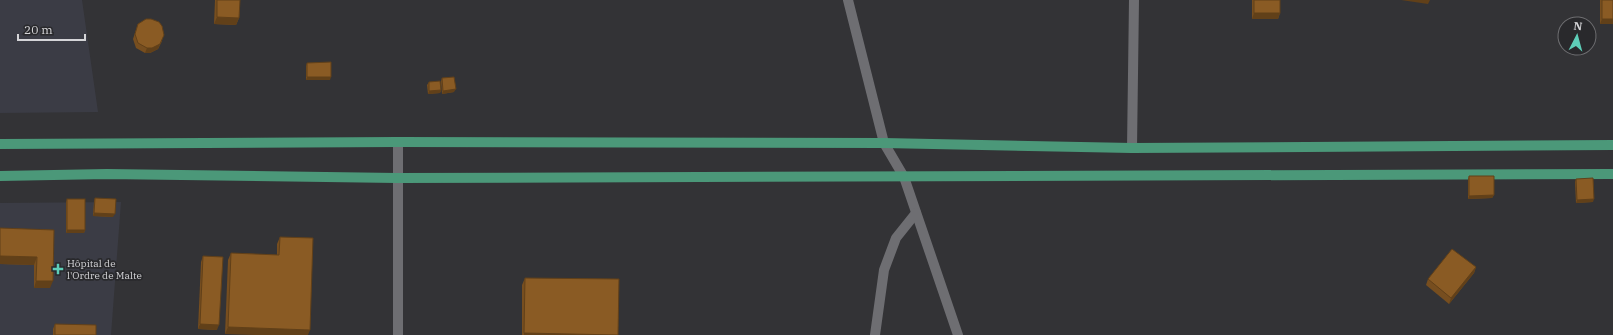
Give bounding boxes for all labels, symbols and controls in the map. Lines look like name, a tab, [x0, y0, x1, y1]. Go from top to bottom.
scale bar	[18, 16, 85, 42]
north arrow	[1557, 16, 1597, 56]
text: N	[1573, 19, 1583, 34]
text: 20 m	[24, 22, 53, 37]
place label: Hôpital de l'Ordre de Malte	[67, 257, 142, 282]
marker: Hôpital de l'Ordre de Malte	[52, 263, 64, 275]

